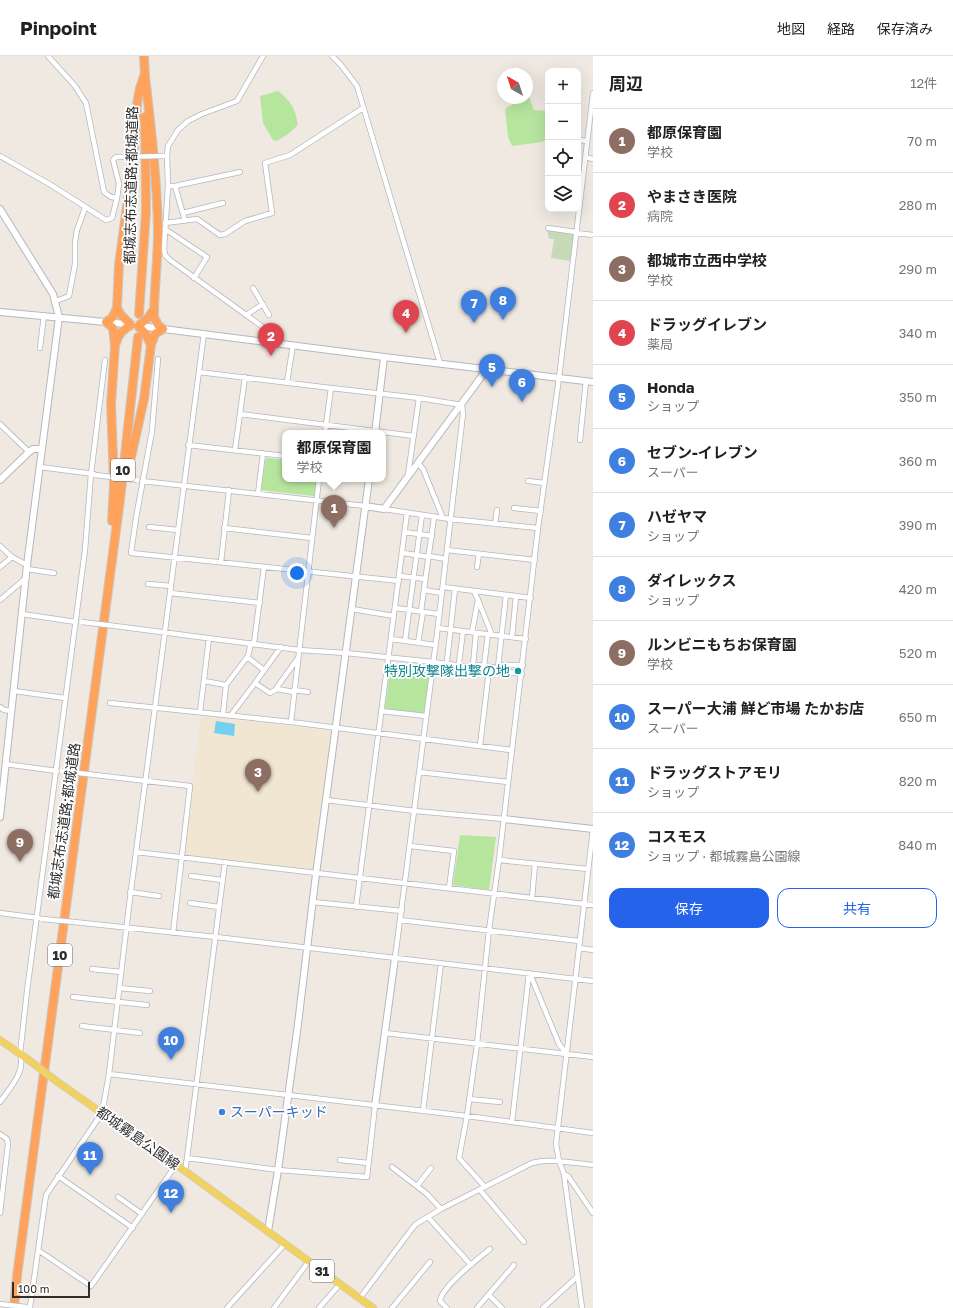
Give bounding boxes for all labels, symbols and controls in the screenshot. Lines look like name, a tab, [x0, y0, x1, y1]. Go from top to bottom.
text: Pinpoint	[20, 16, 97, 39]
text: 地図	[777, 20, 805, 37]
text: 経路	[827, 20, 855, 37]
text: 保存済み	[877, 20, 933, 37]
north arrow	[497, 68, 533, 104]
map controls	[545, 68, 581, 212]
button: +	[545, 68, 581, 104]
text: 周辺	[609, 73, 643, 94]
text: 12件	[910, 75, 937, 91]
button: −	[545, 104, 581, 140]
street label: 都城志布志道路;都城道路	[121, 106, 140, 264]
text: 都原保育園	[647, 123, 722, 141]
text: 1	[619, 133, 625, 149]
text: 70 m	[907, 133, 937, 149]
button: locate	[545, 140, 581, 176]
text: 学校	[647, 144, 673, 160]
button: layers	[545, 176, 581, 212]
text: やまさき医院	[647, 187, 737, 205]
text: 2	[618, 197, 626, 213]
text: 280 m	[899, 197, 937, 213]
text: 病院	[647, 208, 673, 224]
text: 都城市立西中学校	[647, 251, 767, 269]
text: 3	[618, 261, 626, 277]
text: 290 m	[899, 261, 937, 277]
text: 学校	[647, 272, 673, 288]
pin: 8	[490, 287, 516, 320]
pin: 7	[461, 290, 487, 323]
pin: 4	[393, 300, 419, 333]
text: ドラッグイレブン	[647, 315, 767, 333]
pin: 2	[258, 323, 284, 356]
text: 4	[618, 325, 626, 341]
text: 340 m	[899, 325, 937, 341]
text: 薬局	[647, 336, 673, 352]
pin: 5	[479, 354, 505, 387]
pin: 6	[509, 369, 535, 402]
text: Honda	[647, 378, 694, 396]
text: 5	[618, 389, 626, 405]
text: 350 m	[899, 389, 937, 405]
text: ショップ	[647, 398, 699, 414]
popup	[282, 430, 386, 482]
text: 都原保育園	[296, 438, 372, 456]
text: セブン-イレブン	[647, 443, 758, 461]
text: 6	[618, 453, 626, 469]
text: 360 m	[899, 453, 937, 469]
road number: 10	[111, 459, 135, 481]
text: 学校	[296, 459, 323, 475]
text: スーパー	[647, 464, 699, 480]
pin: 1	[321, 495, 347, 528]
text: ハゼヤマ	[647, 507, 707, 525]
text: 7	[618, 517, 626, 533]
text: 390 m	[899, 517, 937, 533]
text: ショップ	[647, 528, 699, 544]
your location	[287, 563, 307, 583]
text: ダイレックス	[647, 571, 737, 589]
text: 8	[618, 581, 626, 597]
text: 420 m	[899, 581, 937, 597]
text: ショップ	[647, 592, 699, 608]
text: ルンビニもちお保育園	[647, 635, 797, 653]
text: 9	[618, 645, 626, 661]
text: 520 m	[899, 645, 937, 661]
text: 学校	[647, 656, 673, 672]
place label: 特別攻撃隊出撃の地	[384, 662, 510, 679]
marker: 特別攻撃隊出撃の地	[513, 666, 523, 676]
text: スーパー大浦 鮮ど市場 たかお店	[647, 699, 864, 717]
text: 10	[614, 709, 630, 725]
text: 650 m	[899, 709, 937, 725]
text: スーパー	[647, 720, 699, 736]
street label: 都城志布志道路;都城道路	[44, 741, 83, 900]
pin: 3	[245, 759, 271, 792]
text: ドラッグストアモリ	[647, 763, 782, 781]
text: 11	[615, 773, 629, 789]
text: 820 m	[899, 773, 937, 789]
text: ショップ	[647, 784, 699, 800]
text: コスモス	[647, 827, 707, 845]
pin: 9	[7, 829, 33, 862]
text: 12	[615, 837, 629, 853]
text: 840 m	[898, 837, 937, 853]
text: ショップ · 都城霧島公園線	[647, 848, 800, 864]
button: 保存	[609, 888, 769, 928]
button: 共有	[777, 888, 937, 928]
road number: 10	[48, 944, 72, 966]
pin: 10	[158, 1027, 184, 1060]
street label: 都城霧島公園線	[93, 1103, 183, 1173]
place label: スーパーキッド	[230, 1103, 328, 1120]
marker: スーパーキッド	[217, 1107, 227, 1117]
pin: 11	[77, 1142, 103, 1175]
pin: 12	[158, 1180, 184, 1213]
road number: 31	[310, 1260, 334, 1282]
scale bar	[12, 1280, 90, 1299]
text: 100 m	[18, 1282, 49, 1295]

